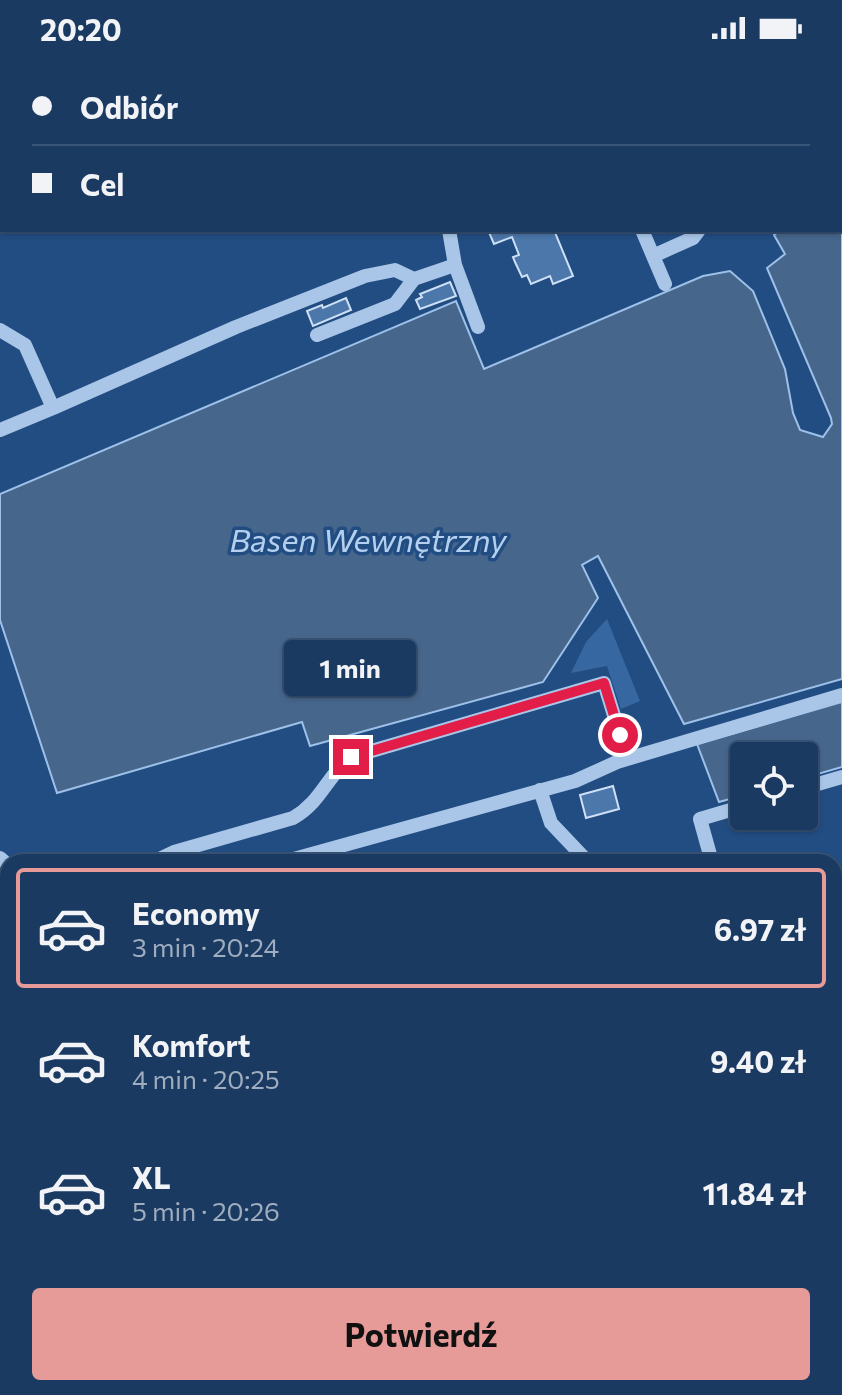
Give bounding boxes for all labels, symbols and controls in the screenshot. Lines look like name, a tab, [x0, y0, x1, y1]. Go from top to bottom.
text: 20:20	[40, 10, 122, 47]
text: Odbiór	[80, 88, 178, 125]
text: Cel	[80, 165, 124, 202]
water label: Basen Wewnętrzny	[229, 519, 508, 559]
callout: 1 min	[285, 641, 417, 697]
text: 1 min	[319, 652, 381, 683]
route start	[602, 717, 638, 753]
route end	[333, 739, 369, 775]
map controls	[730, 742, 818, 830]
button: locate	[730, 742, 818, 830]
icon: car	[36, 892, 108, 964]
text: Economy	[132, 894, 260, 931]
text: 6.97 zł	[714, 910, 806, 947]
text: 3 min · 20:24	[132, 931, 279, 962]
icon: car	[36, 1024, 108, 1096]
text: Komfort	[132, 1026, 251, 1063]
text: 9.40 zł	[710, 1042, 806, 1079]
text: 4 min · 20:25	[132, 1063, 280, 1094]
icon: car	[36, 1156, 108, 1228]
text: XL	[132, 1158, 171, 1195]
text: 11.84 zł	[703, 1174, 806, 1211]
text: 5 min · 20:26	[132, 1195, 280, 1226]
button: Potwierdź	[32, 1288, 810, 1380]

